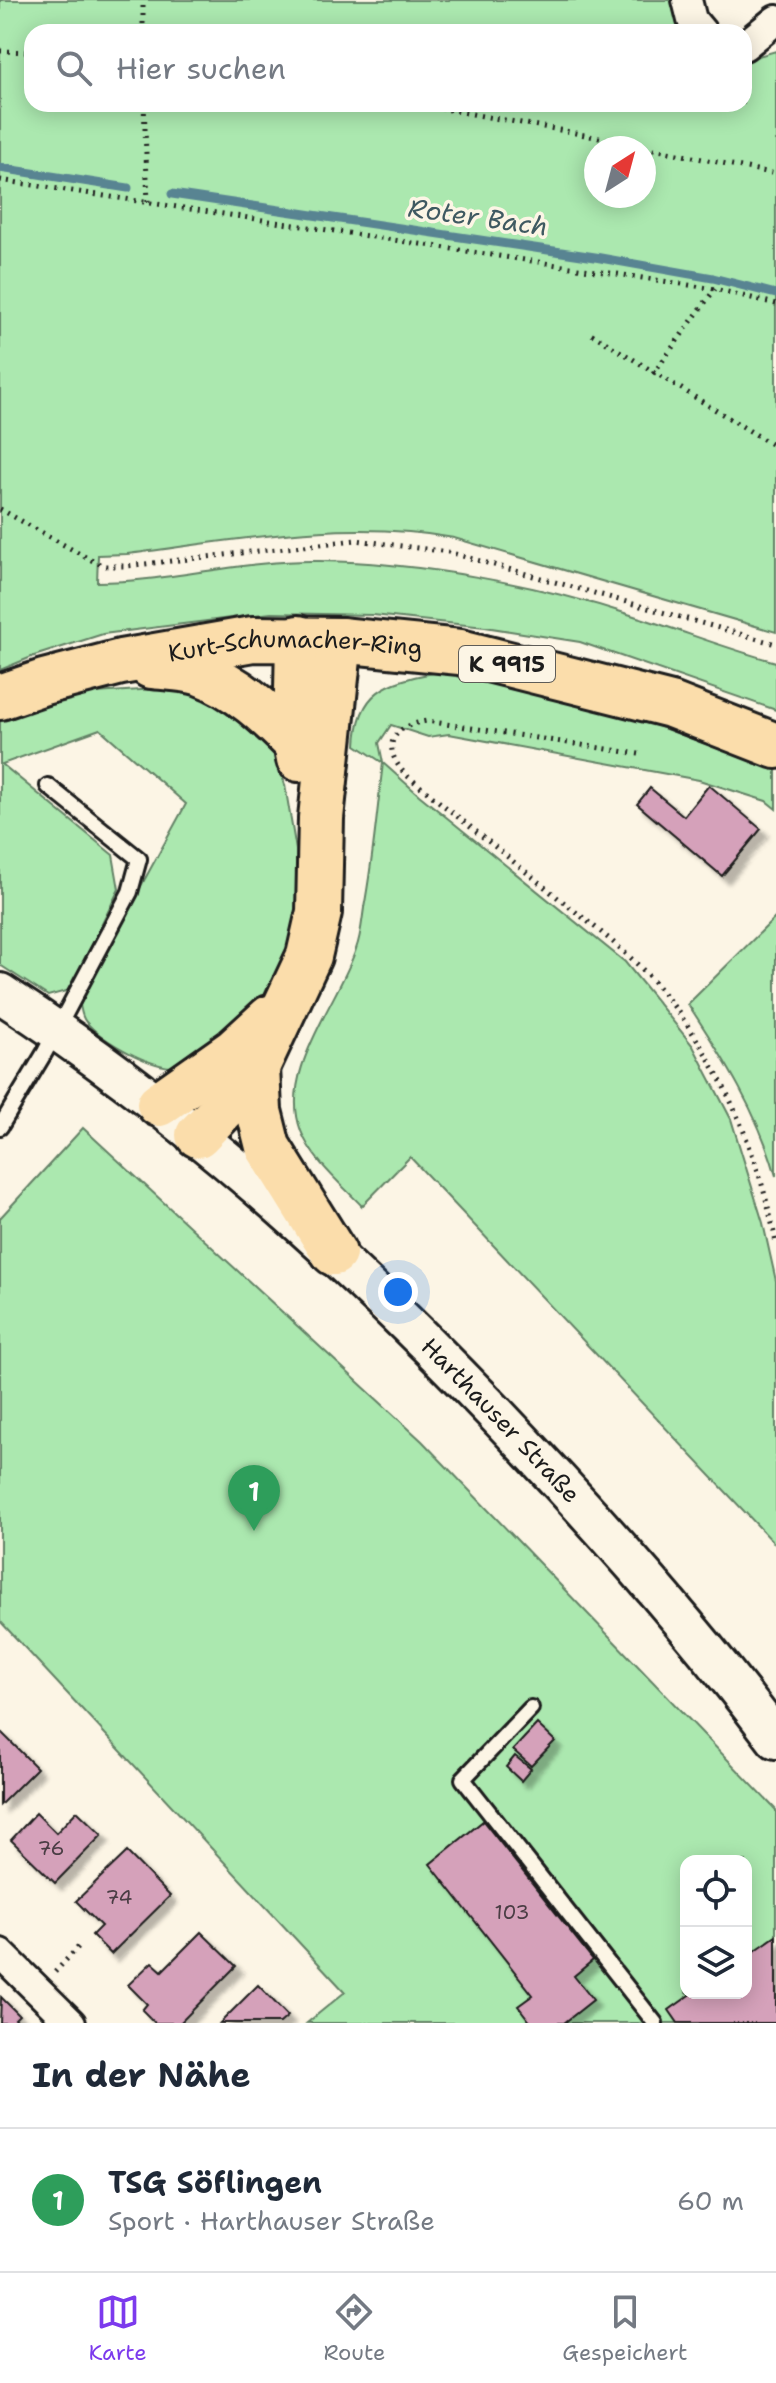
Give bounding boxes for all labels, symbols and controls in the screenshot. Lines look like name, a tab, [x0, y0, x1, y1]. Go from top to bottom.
search box	[24, 24, 752, 112]
icon: search	[52, 46, 96, 90]
text: Hier suchen	[116, 48, 286, 89]
north arrow	[584, 136, 656, 208]
water label: Roter Bach	[406, 189, 550, 244]
street label: Kurt-Schumacher-Ring	[166, 623, 424, 670]
road number: K 9915	[459, 646, 555, 682]
your location	[378, 1272, 418, 1312]
street label: Harthauser Straße	[414, 1331, 587, 1510]
pin: 1	[228, 1465, 280, 1531]
house number: 76	[37, 1835, 65, 1861]
map controls	[680, 1855, 752, 1999]
button: locate	[680, 1855, 752, 1927]
house number: 74	[105, 1884, 133, 1910]
house number: 103	[495, 1899, 529, 1925]
button: layers	[680, 1927, 752, 1999]
text: In der Nähe	[32, 2052, 251, 2098]
text: TSG Söflingen	[108, 2162, 322, 2203]
text: 1	[52, 2183, 64, 2218]
text: 60 m	[677, 2183, 744, 2218]
text: Sport · Harthauser Straße	[108, 2203, 435, 2238]
tab: Karte	[88, 2290, 147, 2367]
tab: Route	[324, 2290, 385, 2367]
tab: Gespeichert	[562, 2290, 688, 2367]

